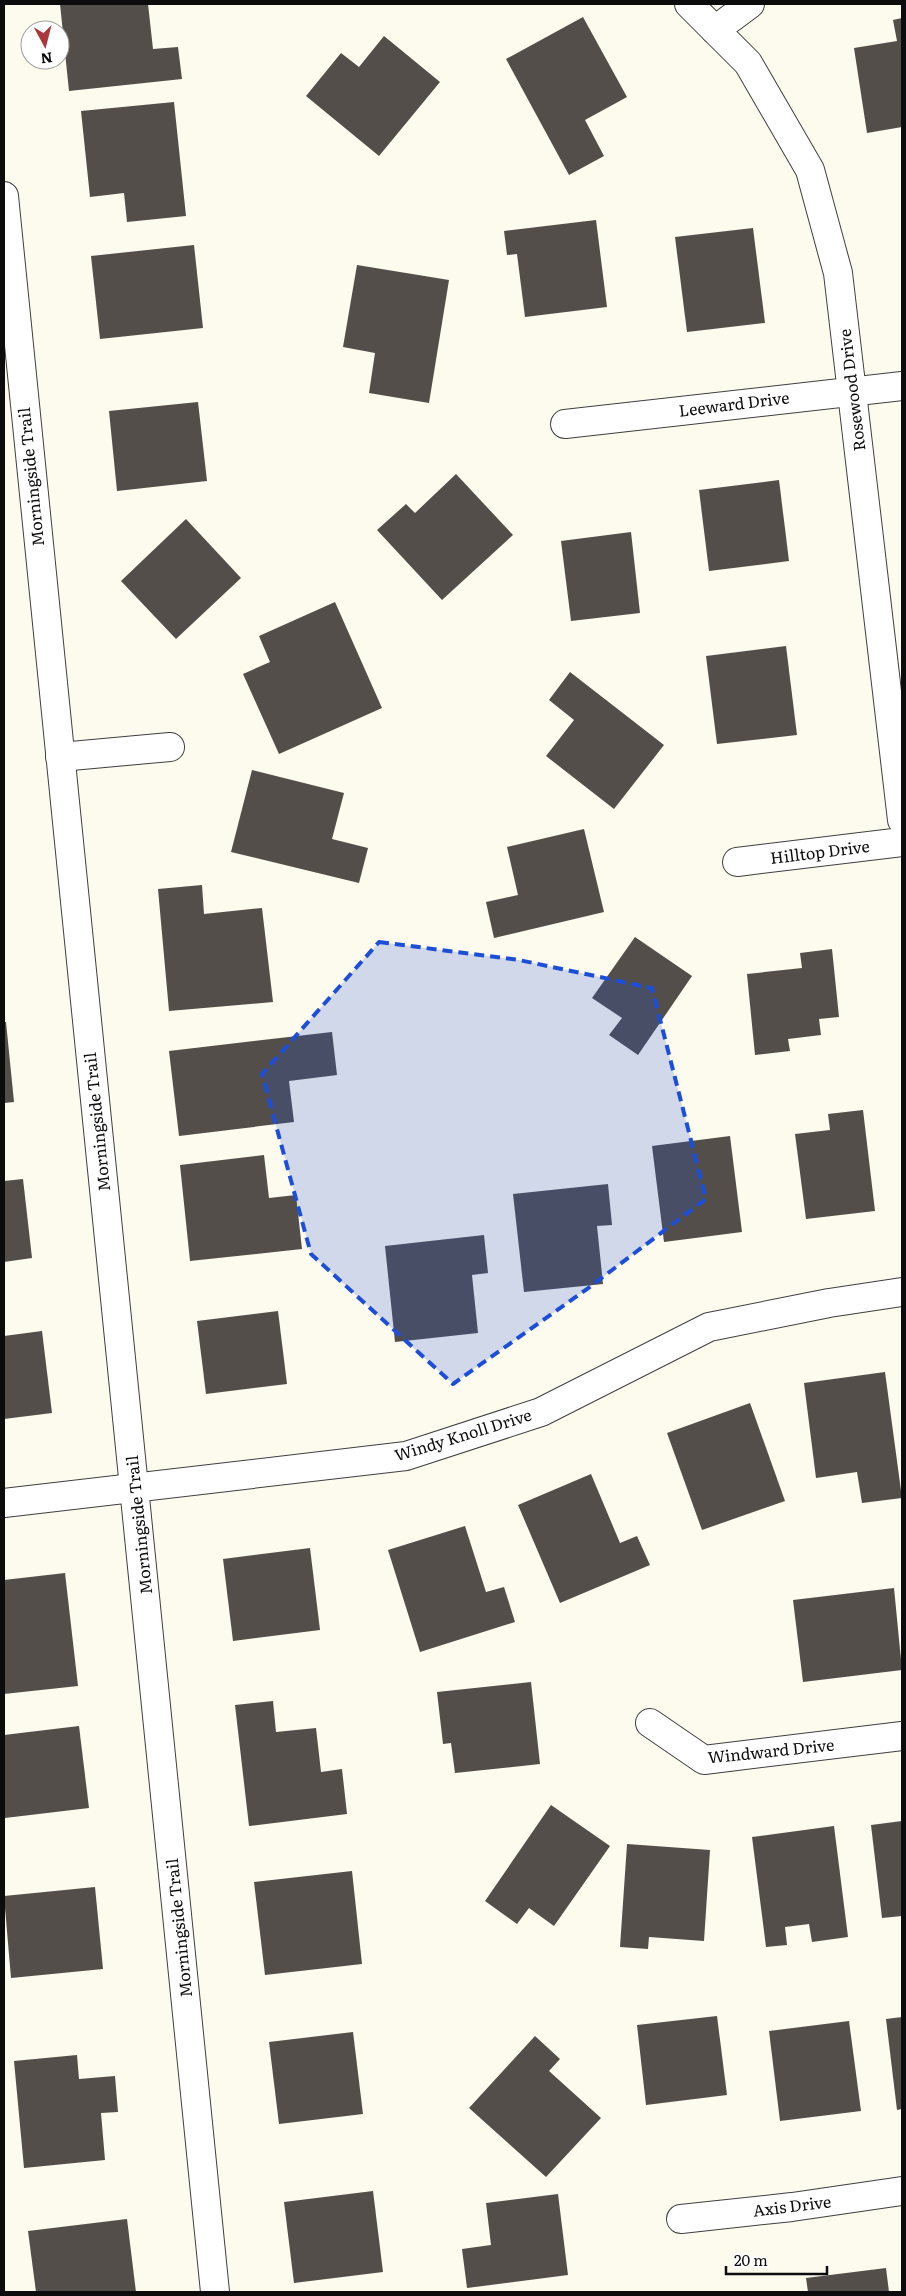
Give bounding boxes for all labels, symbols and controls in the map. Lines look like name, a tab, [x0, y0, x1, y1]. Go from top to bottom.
north arrow	[20, 20, 70, 70]
text: N	[39, 48, 54, 70]
street label: Rosewood Drive	[832, 328, 870, 453]
street label: Leeward Drive	[677, 384, 790, 422]
street label: Morningside Trail	[11, 406, 49, 548]
street label: Hilltop Drive	[769, 833, 871, 869]
street label: Morningside Trail	[77, 1051, 115, 1193]
street label: Windy Knoll Drive	[391, 1402, 534, 1466]
street label: Morningside Trail	[119, 1454, 157, 1596]
street label: Windward Drive	[706, 1731, 835, 1769]
street label: Morningside Trail	[159, 1857, 197, 1999]
street label: Axis Drive	[751, 2188, 832, 2222]
scale bar	[726, 2244, 827, 2276]
text: 20 m	[734, 2248, 768, 2271]

